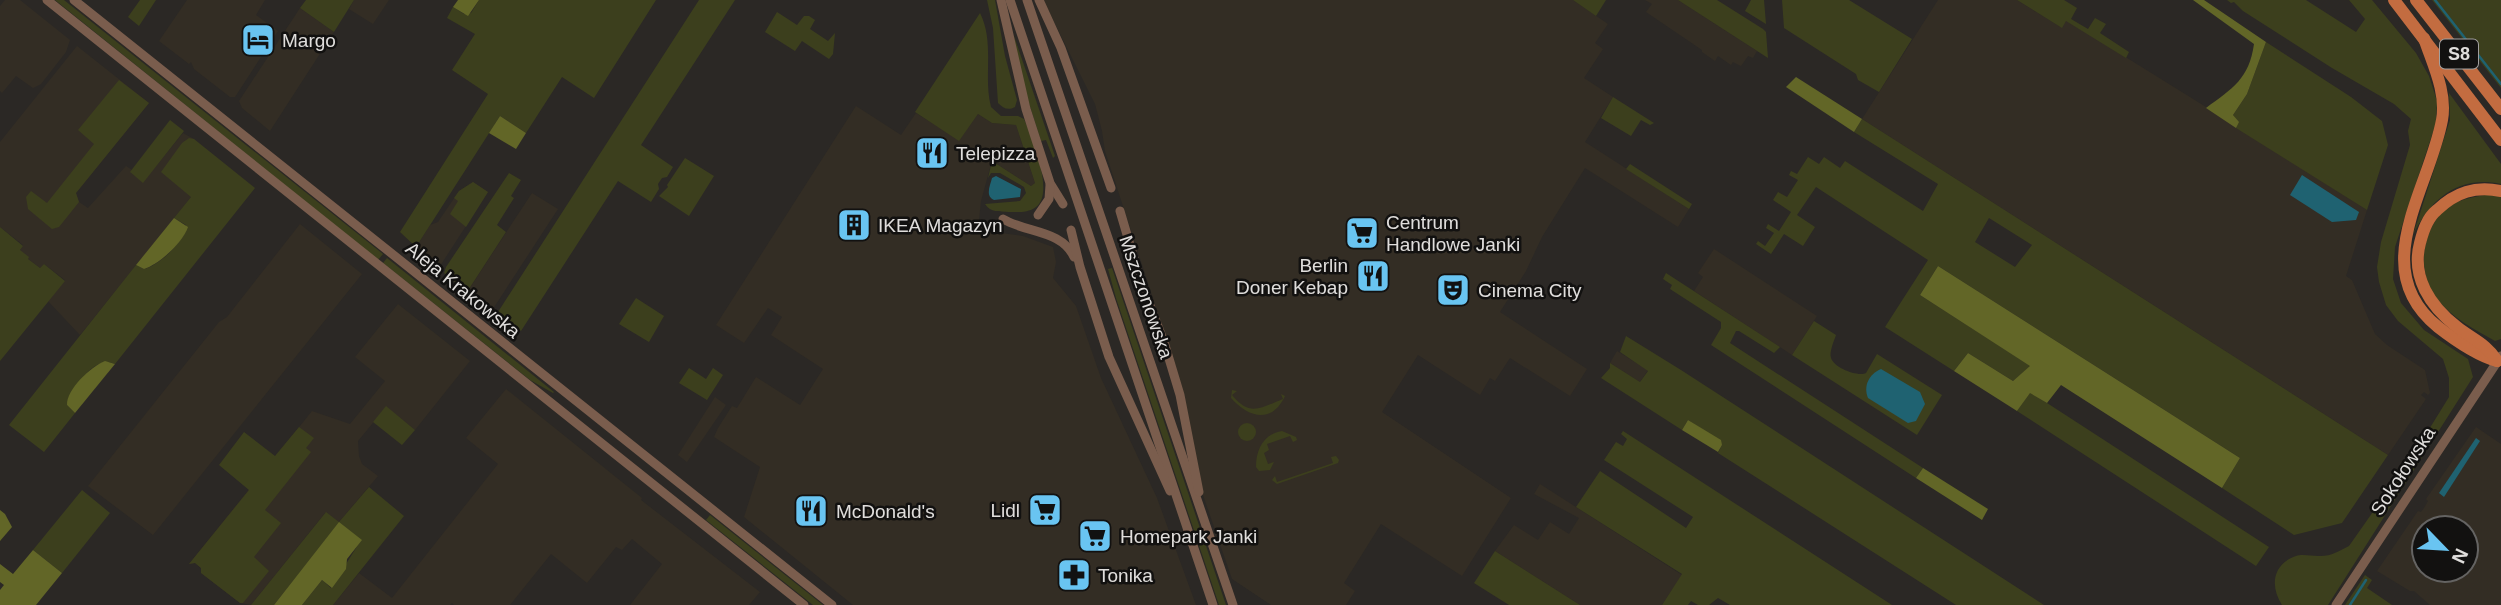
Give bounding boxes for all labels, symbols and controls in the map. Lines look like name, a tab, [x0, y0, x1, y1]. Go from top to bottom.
hotel icon: Margo	[239, 21, 277, 59]
place label: Margo	[282, 30, 336, 51]
road number: S8	[2440, 40, 2478, 68]
restaurant icon: Telepizza	[913, 134, 951, 172]
place label: Telepizza	[956, 143, 1036, 164]
building icon: IKEA Magazyn	[835, 206, 873, 244]
place label: Centrum Handlowe Janki	[1386, 212, 1520, 255]
supermarket icon: Centrum Handlowe Janki	[1343, 214, 1381, 252]
place label: IKEA Magazyn	[878, 215, 1003, 236]
street label: Mszczonowska	[1115, 233, 1177, 362]
street label: Aleja Krakowska	[402, 238, 525, 343]
place label: Berlin Doner Kebap	[1236, 255, 1348, 298]
restaurant icon: Berlin Doner Kebap	[1354, 257, 1392, 295]
theatre icon: Cinema City	[1434, 271, 1472, 309]
place label: Cinema City	[1478, 280, 1582, 301]
street label: Sokołowska	[2367, 422, 2440, 519]
supermarket icon: Lidl	[1026, 491, 1064, 529]
restaurant icon: McDonald's	[792, 492, 830, 530]
place label: Lidl	[990, 500, 1020, 521]
place label: McDonald's	[836, 501, 935, 522]
north arrow	[2410, 514, 2480, 584]
supermarket icon: Homepark Janki	[1076, 517, 1114, 555]
place label: Homepark Janki	[1120, 526, 1257, 547]
text: N	[2448, 545, 2472, 567]
pharmacy icon: Tonika	[1055, 556, 1093, 594]
place label: Tonika	[1098, 565, 1153, 586]

